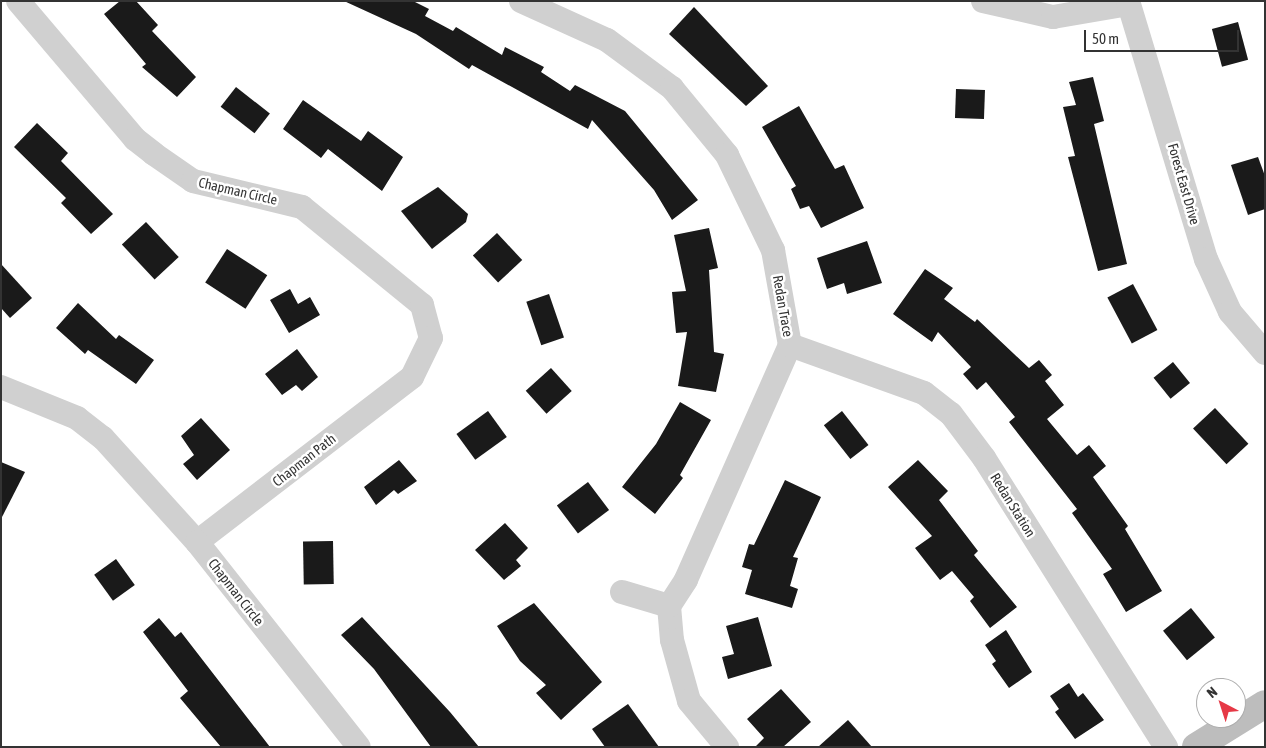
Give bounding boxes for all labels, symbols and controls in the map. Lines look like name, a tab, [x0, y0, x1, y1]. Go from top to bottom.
scale bar	[1086, 20, 1241, 52]
text: 50 m	[1092, 30, 1119, 47]
street label: Forest East Drive	[1164, 141, 1204, 227]
street label: Chapman Circle	[197, 174, 279, 208]
street label: Redan Trace	[769, 274, 797, 338]
street label: Chapman Path	[269, 430, 339, 490]
street label: Redan Station	[987, 470, 1039, 540]
street label: Chapman Circle	[205, 555, 267, 629]
north arrow	[1196, 678, 1246, 728]
text: N	[1204, 683, 1220, 701]

